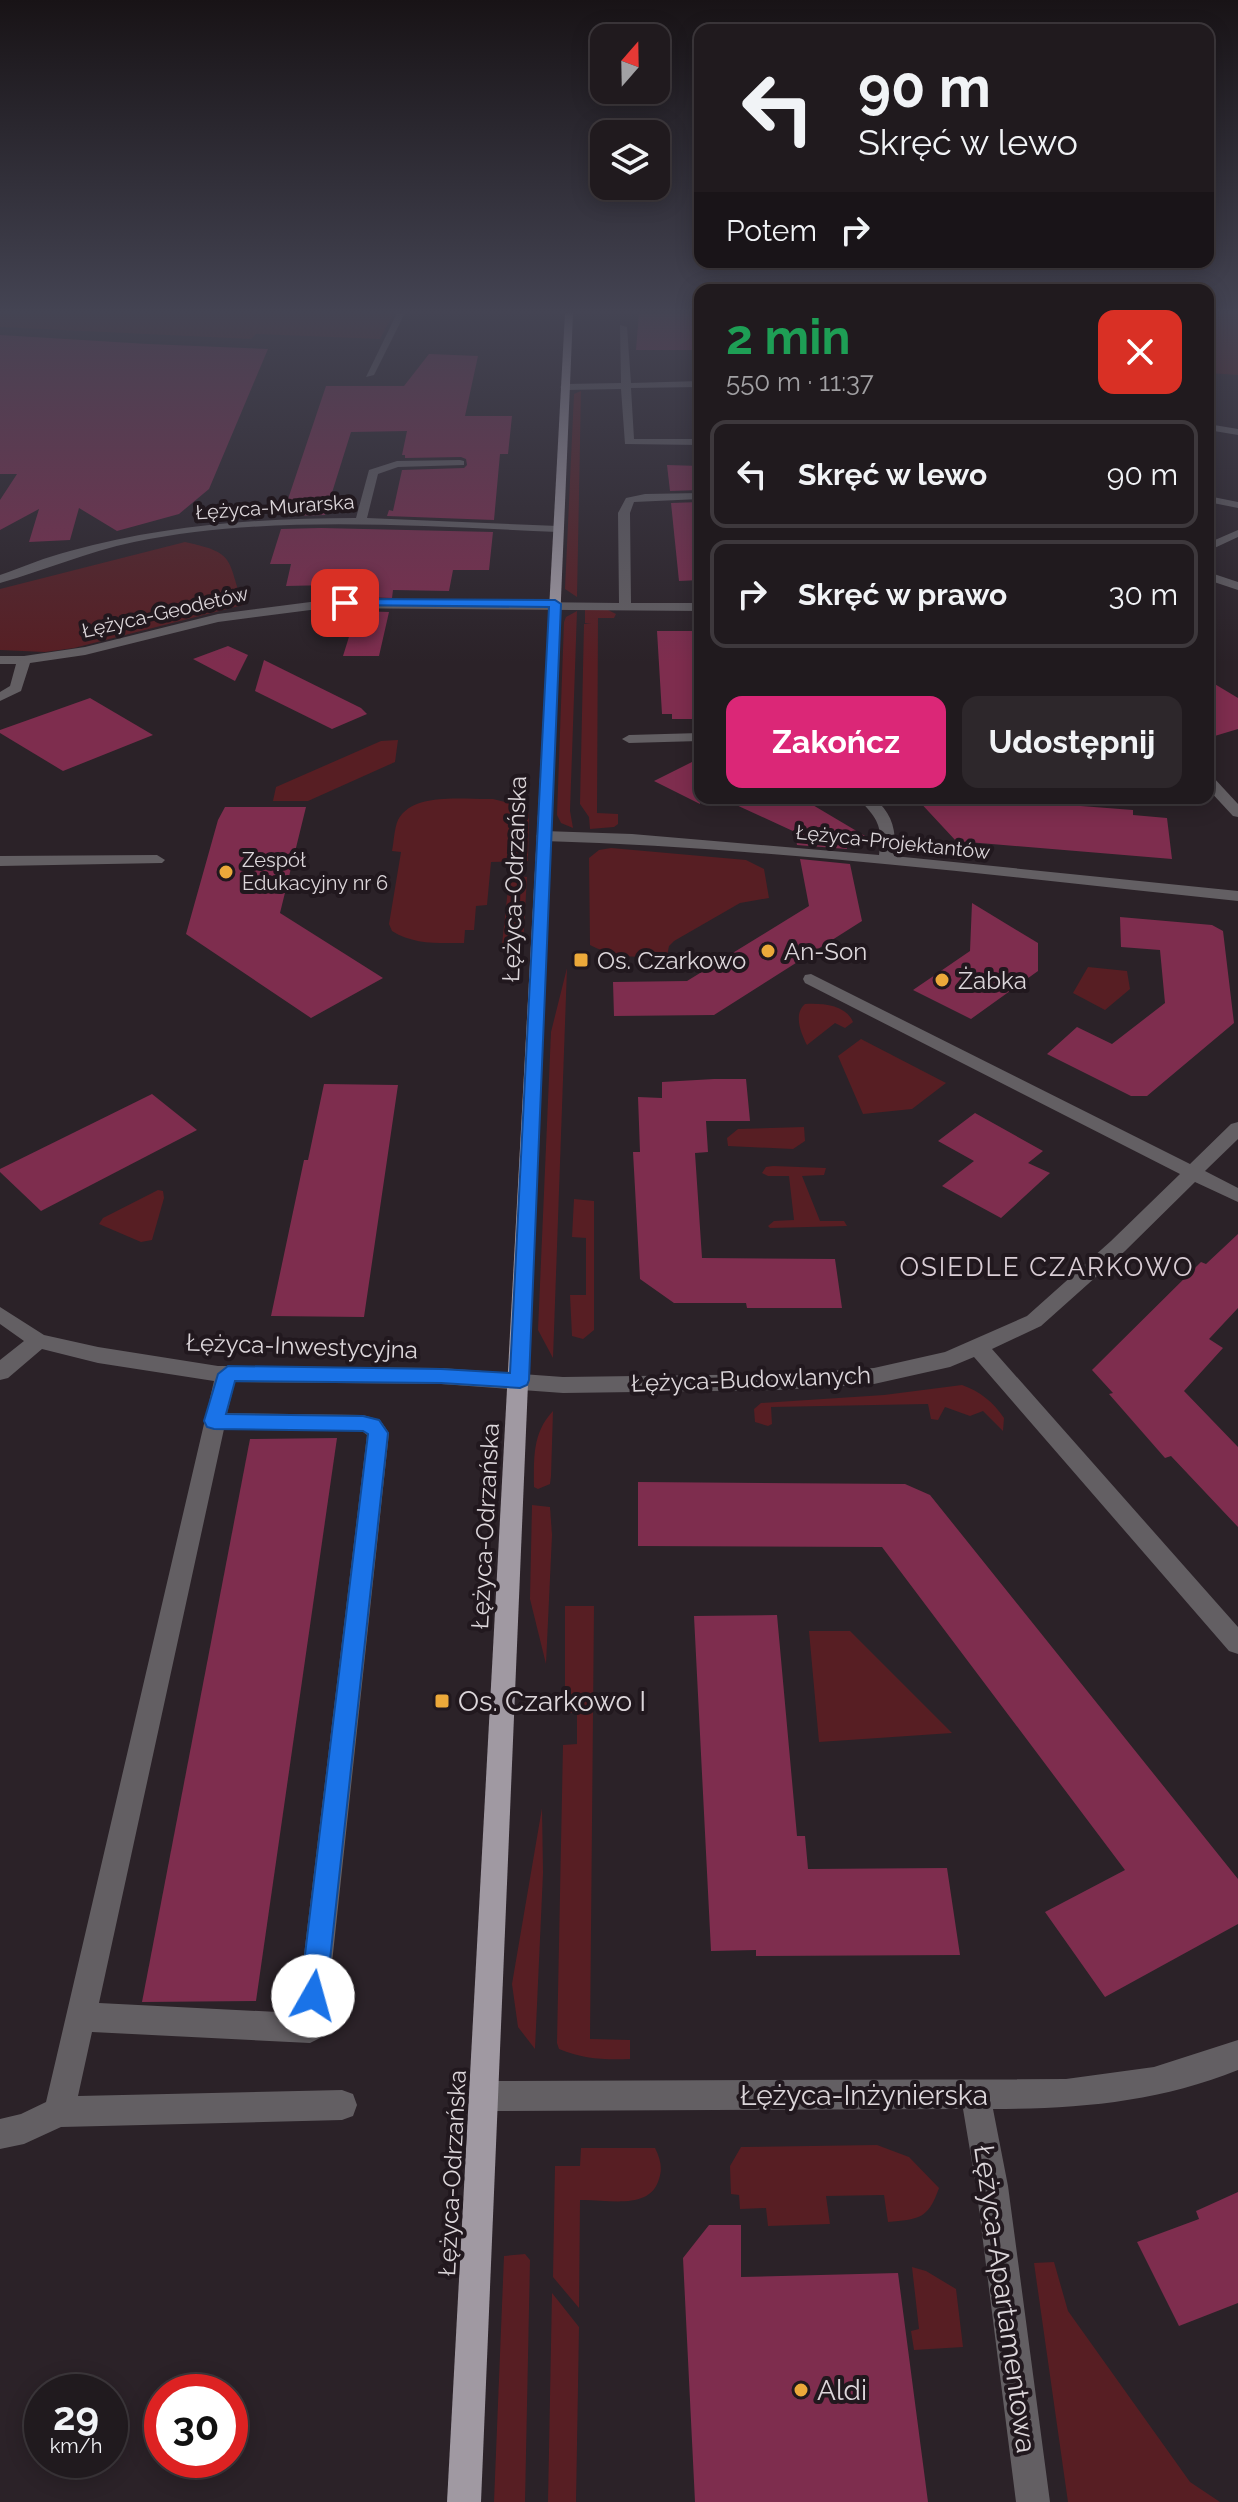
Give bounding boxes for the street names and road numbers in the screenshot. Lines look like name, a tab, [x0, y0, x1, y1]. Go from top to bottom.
street label: Łężyca-Murarska	[195, 489, 355, 525]
street label: Łężyca-Geodetów	[79, 581, 251, 643]
street label: Łężyca-Odrzańska	[496, 775, 532, 983]
street label: Łężyca-Projektantów	[795, 820, 991, 864]
street label: Łężyca-Inwestycyjna	[186, 1327, 418, 1365]
street label: Łężyca-Budowlanych	[630, 1360, 872, 1398]
street label: Łężyca-Odrzańska	[465, 1422, 505, 1630]
street label: Łężyca-Odrzańska	[432, 2069, 472, 2277]
street label: Łężyca-Inżynierska	[740, 2079, 988, 2112]
street label: Łężyca-Apartamentowa	[967, 2143, 1043, 2455]

